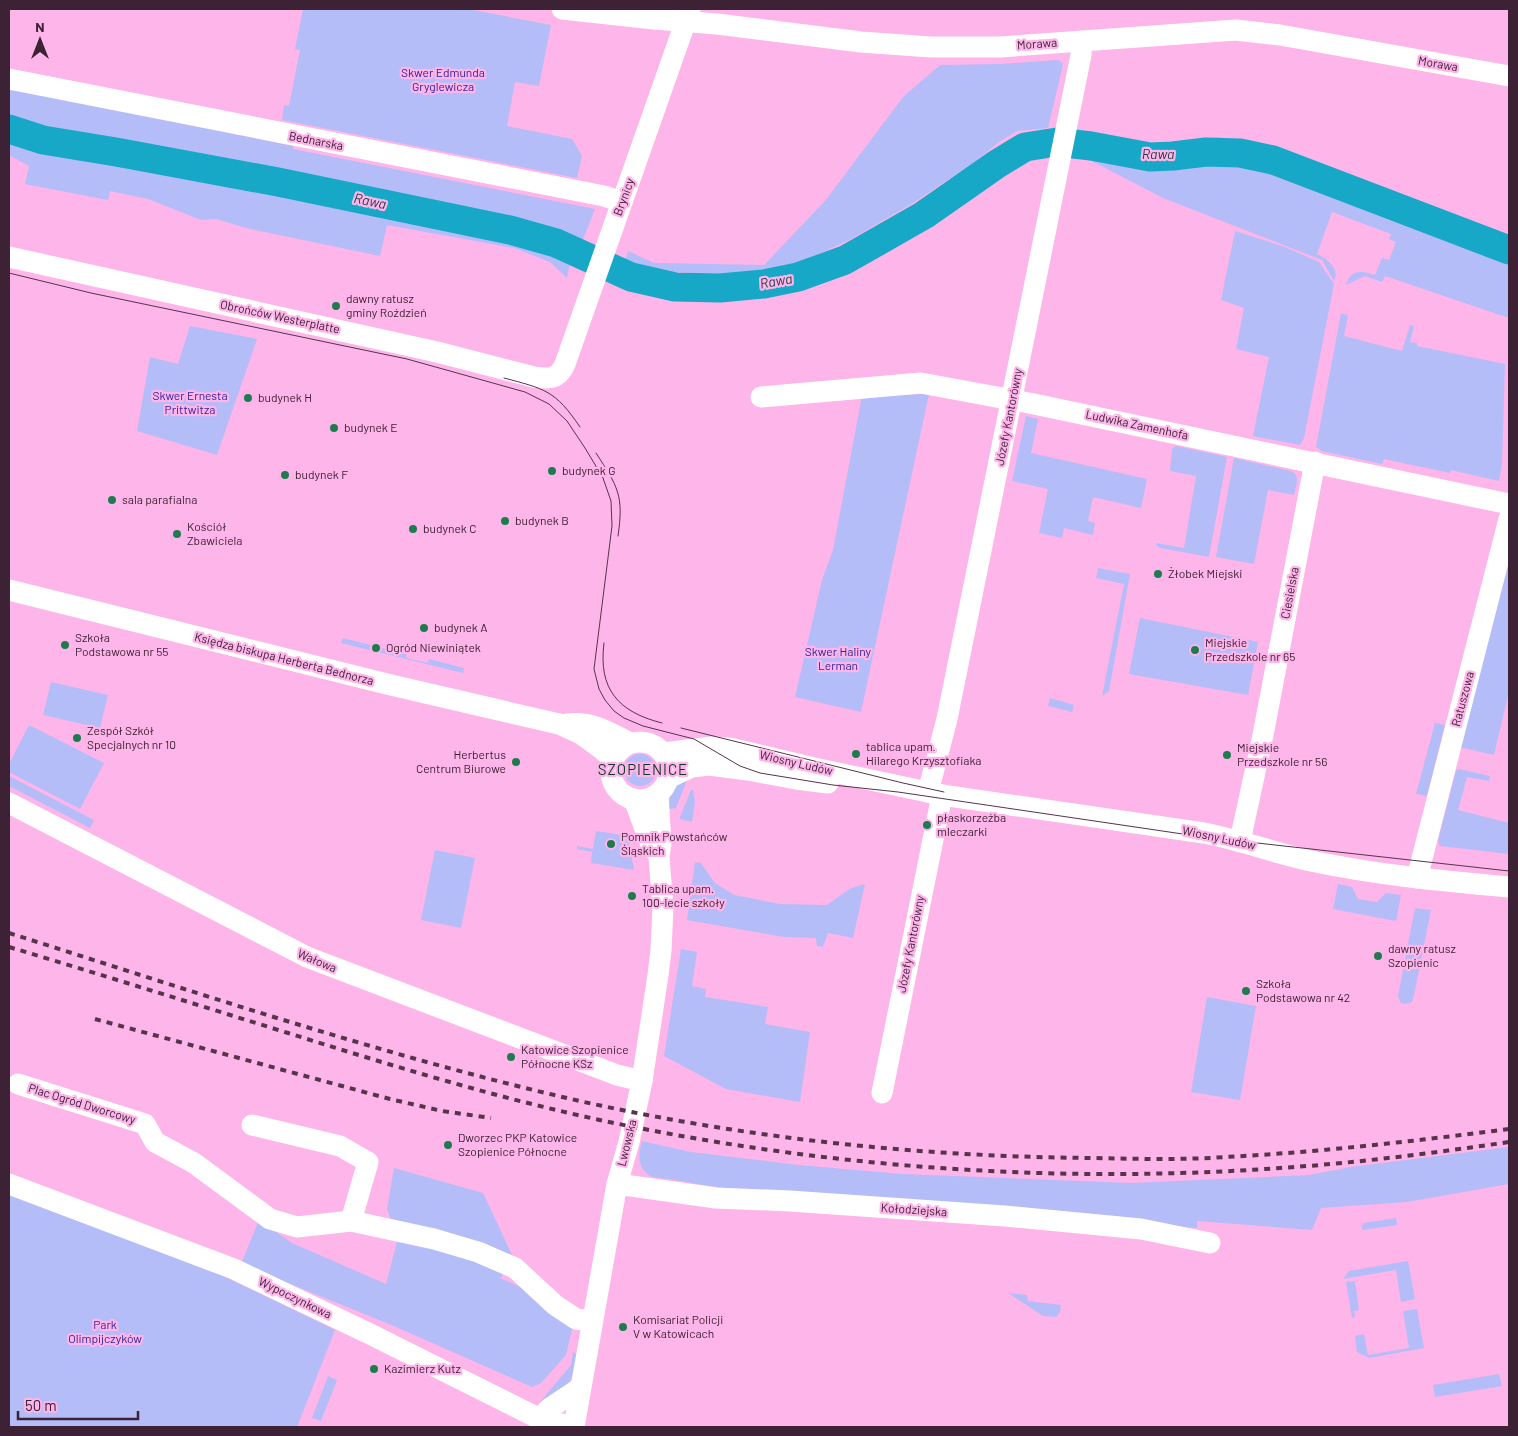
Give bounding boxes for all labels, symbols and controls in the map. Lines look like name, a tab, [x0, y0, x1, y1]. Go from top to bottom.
north arrow	[15, 15, 65, 65]
text: N	[35, 18, 45, 35]
street label: Morawa	[1016, 35, 1057, 51]
street label: Morawa	[1417, 53, 1459, 73]
park label: Skwer Edmunda Gryglewicza	[401, 65, 485, 93]
street label: Bednarska	[288, 128, 345, 152]
water label: Rawa	[1142, 145, 1174, 162]
street label: Brynicy	[610, 176, 636, 217]
water label: Rawa	[352, 189, 388, 212]
water label: Rawa	[758, 269, 793, 292]
place label: dawny ratusz gminy Roździeń	[346, 291, 427, 319]
street label: Obrońców Westerplatte	[219, 296, 341, 336]
marker: dawny ratusz gminy Roździeń	[330, 300, 342, 312]
street label: Józefy Kantorówny	[992, 366, 1024, 467]
park label: Skwer Ernesta Prittwitza	[152, 388, 228, 416]
place label: budynek H	[258, 390, 312, 404]
marker: budynek H	[242, 392, 254, 404]
street label: Ludwika Zamenhofa	[1085, 406, 1190, 442]
place label: budynek E	[344, 420, 398, 434]
marker: budynek E	[328, 422, 340, 434]
place label: budynek G	[562, 463, 616, 477]
marker: budynek G	[546, 465, 558, 477]
place label: budynek F	[295, 467, 348, 481]
marker: budynek F	[279, 469, 291, 481]
place label: sala parafialna	[122, 492, 197, 506]
marker: sala parafialna	[106, 494, 118, 506]
place label: budynek B	[515, 513, 569, 527]
marker: budynek B	[499, 515, 511, 527]
place label: Kościół Zbawiciela	[187, 519, 243, 547]
place label: budynek C	[423, 521, 477, 535]
marker: budynek C	[407, 523, 419, 535]
marker: Kościół Zbawiciela	[171, 528, 183, 540]
place label: Żłobek Miejski	[1168, 566, 1242, 580]
street label: Ciesielska	[1277, 566, 1301, 620]
marker: Żłobek Miejski	[1152, 568, 1164, 580]
place label: budynek A	[434, 620, 488, 634]
marker: budynek A	[418, 622, 430, 634]
street label: Księdza biskupa Herberta Bednorza	[193, 629, 375, 687]
place label: Szkoła Podstawowa nr 55	[75, 630, 169, 658]
place label: Miejskie Przedszkole nr 65	[1205, 635, 1295, 663]
marker: Szkoła Podstawowa nr 55	[59, 639, 71, 651]
place label: Ogród Niewiniątek	[386, 640, 481, 654]
marker: Ogród Niewiniątek	[370, 642, 382, 654]
park label: Skwer Haliny Lerman	[805, 644, 872, 672]
marker: Miejskie Przedszkole nr 65	[1189, 644, 1201, 656]
street label: Ratuszowa	[1448, 670, 1476, 728]
place label: Zespół Szkół Specjalnych nr 10	[87, 723, 176, 751]
marker: Zespół Szkół Specjalnych nr 10	[71, 732, 83, 744]
place label: tablica upam. Hilarego Krzysztofiaka	[866, 739, 981, 767]
place label: Miejskie Przedszkole nr 56	[1237, 740, 1327, 768]
place label: Herbertus Centrum Biurowe	[416, 747, 506, 775]
street label: Wiosny Ludów	[758, 747, 835, 777]
marker: tablica upam. Hilarego Krzysztofiaka	[850, 748, 862, 760]
marker: Miejskie Przedszkole nr 56	[1221, 749, 1233, 761]
marker: Herbertus Centrum Biurowe	[510, 756, 522, 768]
district label: SZOPIENICE	[598, 760, 688, 778]
place label: płaskorzeźba mleczarki	[937, 810, 1006, 838]
marker: płaskorzeźba mleczarki	[921, 819, 933, 831]
street label: Wiosny Ludów	[1181, 822, 1258, 852]
place label: Pomnik Powstańców Śląskich	[621, 829, 728, 857]
marker: Pomnik Powstańców Śląskich	[605, 838, 617, 850]
place label: Tablica upam. 100-lecie szkoły	[642, 881, 725, 909]
marker: Tablica upam. 100-lecie szkoły	[626, 890, 638, 902]
street label: Józefy Kantorówny	[894, 893, 926, 994]
place label: dawny ratusz Szopienic	[1388, 941, 1456, 969]
street label: Wałowa	[296, 946, 339, 975]
marker: dawny ratusz Szopienic	[1372, 950, 1384, 962]
place label: Szkoła Podstawowa nr 42	[1256, 976, 1350, 1004]
marker: Szkoła Podstawowa nr 42	[1240, 985, 1252, 997]
place label: Katowice Szopienice Północne KSz	[521, 1042, 629, 1070]
marker: Katowice Szopienice Północne KSz	[505, 1051, 517, 1063]
street label: Plac Ogród Dworcowy	[27, 1080, 138, 1126]
street label: Lwowska	[613, 1118, 639, 1168]
place label: Dworzec PKP Katowice Szopienice Północne	[458, 1130, 577, 1158]
marker: Dworzec PKP Katowice Szopienice Północne	[442, 1139, 454, 1151]
street label: Kołodziejska	[880, 1200, 948, 1218]
street label: Wypoczynkowa	[257, 1273, 334, 1321]
place label: Komisariat Policji V w Katowicach	[633, 1312, 723, 1340]
park label: Park Olimpijczyków	[68, 1317, 142, 1345]
marker: Komisariat Policji V w Katowicach	[617, 1321, 629, 1333]
place label: Kazimierz Kutz	[384, 1361, 461, 1375]
marker: Kazimierz Kutz	[368, 1363, 380, 1375]
scale bar	[18, 1388, 138, 1420]
text: 50 m	[25, 1396, 57, 1414]

